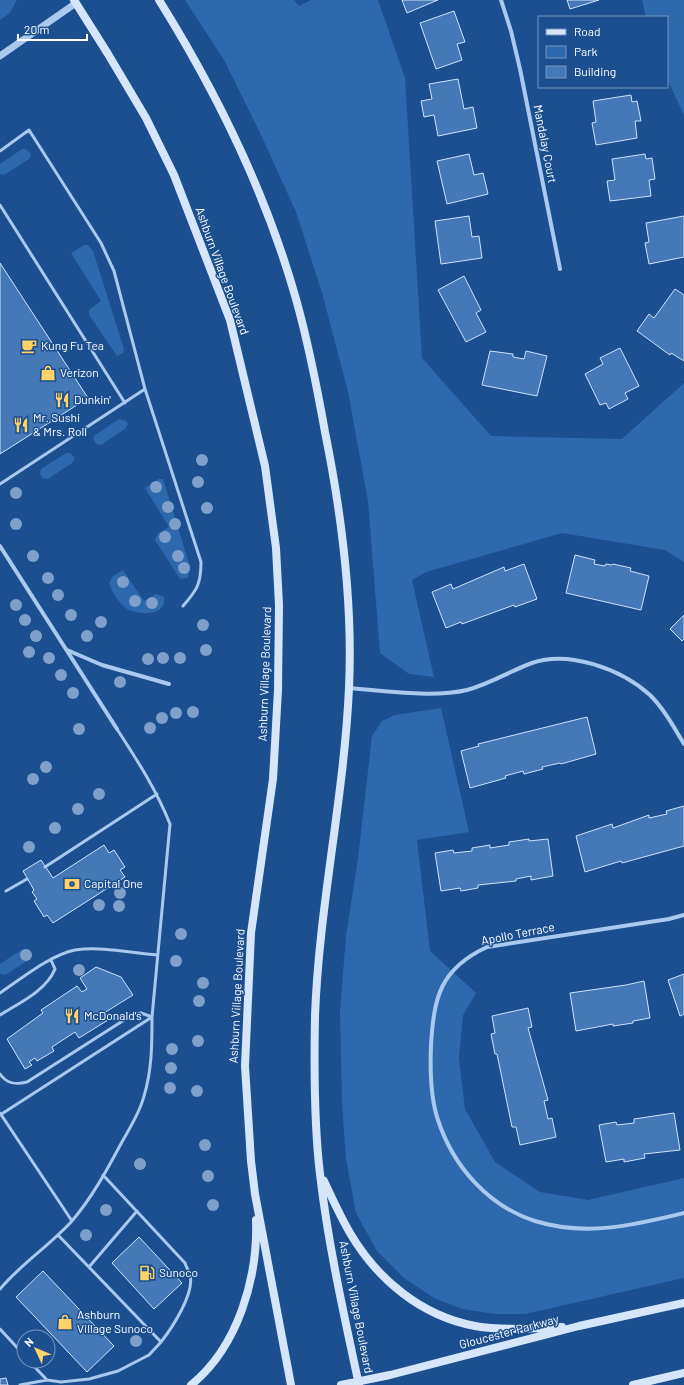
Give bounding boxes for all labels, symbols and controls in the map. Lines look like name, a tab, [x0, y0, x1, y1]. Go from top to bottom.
scale bar	[18, 16, 87, 42]
legend	[538, 16, 668, 88]
text: 20 m	[24, 22, 50, 36]
text: Road	[574, 24, 601, 38]
text: Park	[574, 44, 598, 58]
text: Building	[574, 64, 616, 78]
street label: Mandalay Court	[532, 103, 560, 184]
street label: Ashburn Village Boulevard	[193, 205, 253, 336]
cafe icon: Kung Fu Tea	[20, 337, 38, 355]
place label: Kung Fu Tea	[41, 338, 104, 352]
shop icon: Verizon	[39, 364, 57, 382]
place label: Verizon	[60, 365, 99, 379]
restaurant icon: Dunkin'	[53, 391, 71, 409]
place label: Dunkin'	[74, 392, 111, 406]
place label: Mr. Sushi & Mrs. Roll	[33, 410, 87, 438]
restaurant icon: Mr. Sushi & Mrs. Roll	[12, 416, 30, 434]
street label: Ashburn Village Boulevard	[255, 606, 273, 742]
bank icon: Capital One	[63, 875, 81, 893]
place label: Capital One	[84, 876, 143, 890]
street label: Apollo Terrace	[480, 919, 556, 947]
street label: Ashburn Village Boulevard	[225, 928, 247, 1064]
restaurant icon: McDonald's	[63, 1007, 81, 1025]
place label: McDonald's	[84, 1008, 142, 1022]
street label: Ashburn Village Boulevard	[337, 1239, 377, 1374]
fuel station icon: Sunoco	[138, 1264, 156, 1282]
place label: Sunoco	[159, 1265, 198, 1279]
place label: Ashburn Village Sunoco	[77, 1307, 153, 1335]
street label: Gloucester Parkway	[457, 1311, 560, 1351]
shop icon: Ashburn Village Sunoco	[56, 1313, 74, 1331]
north arrow	[16, 1329, 56, 1369]
text: N	[21, 1335, 36, 1349]

